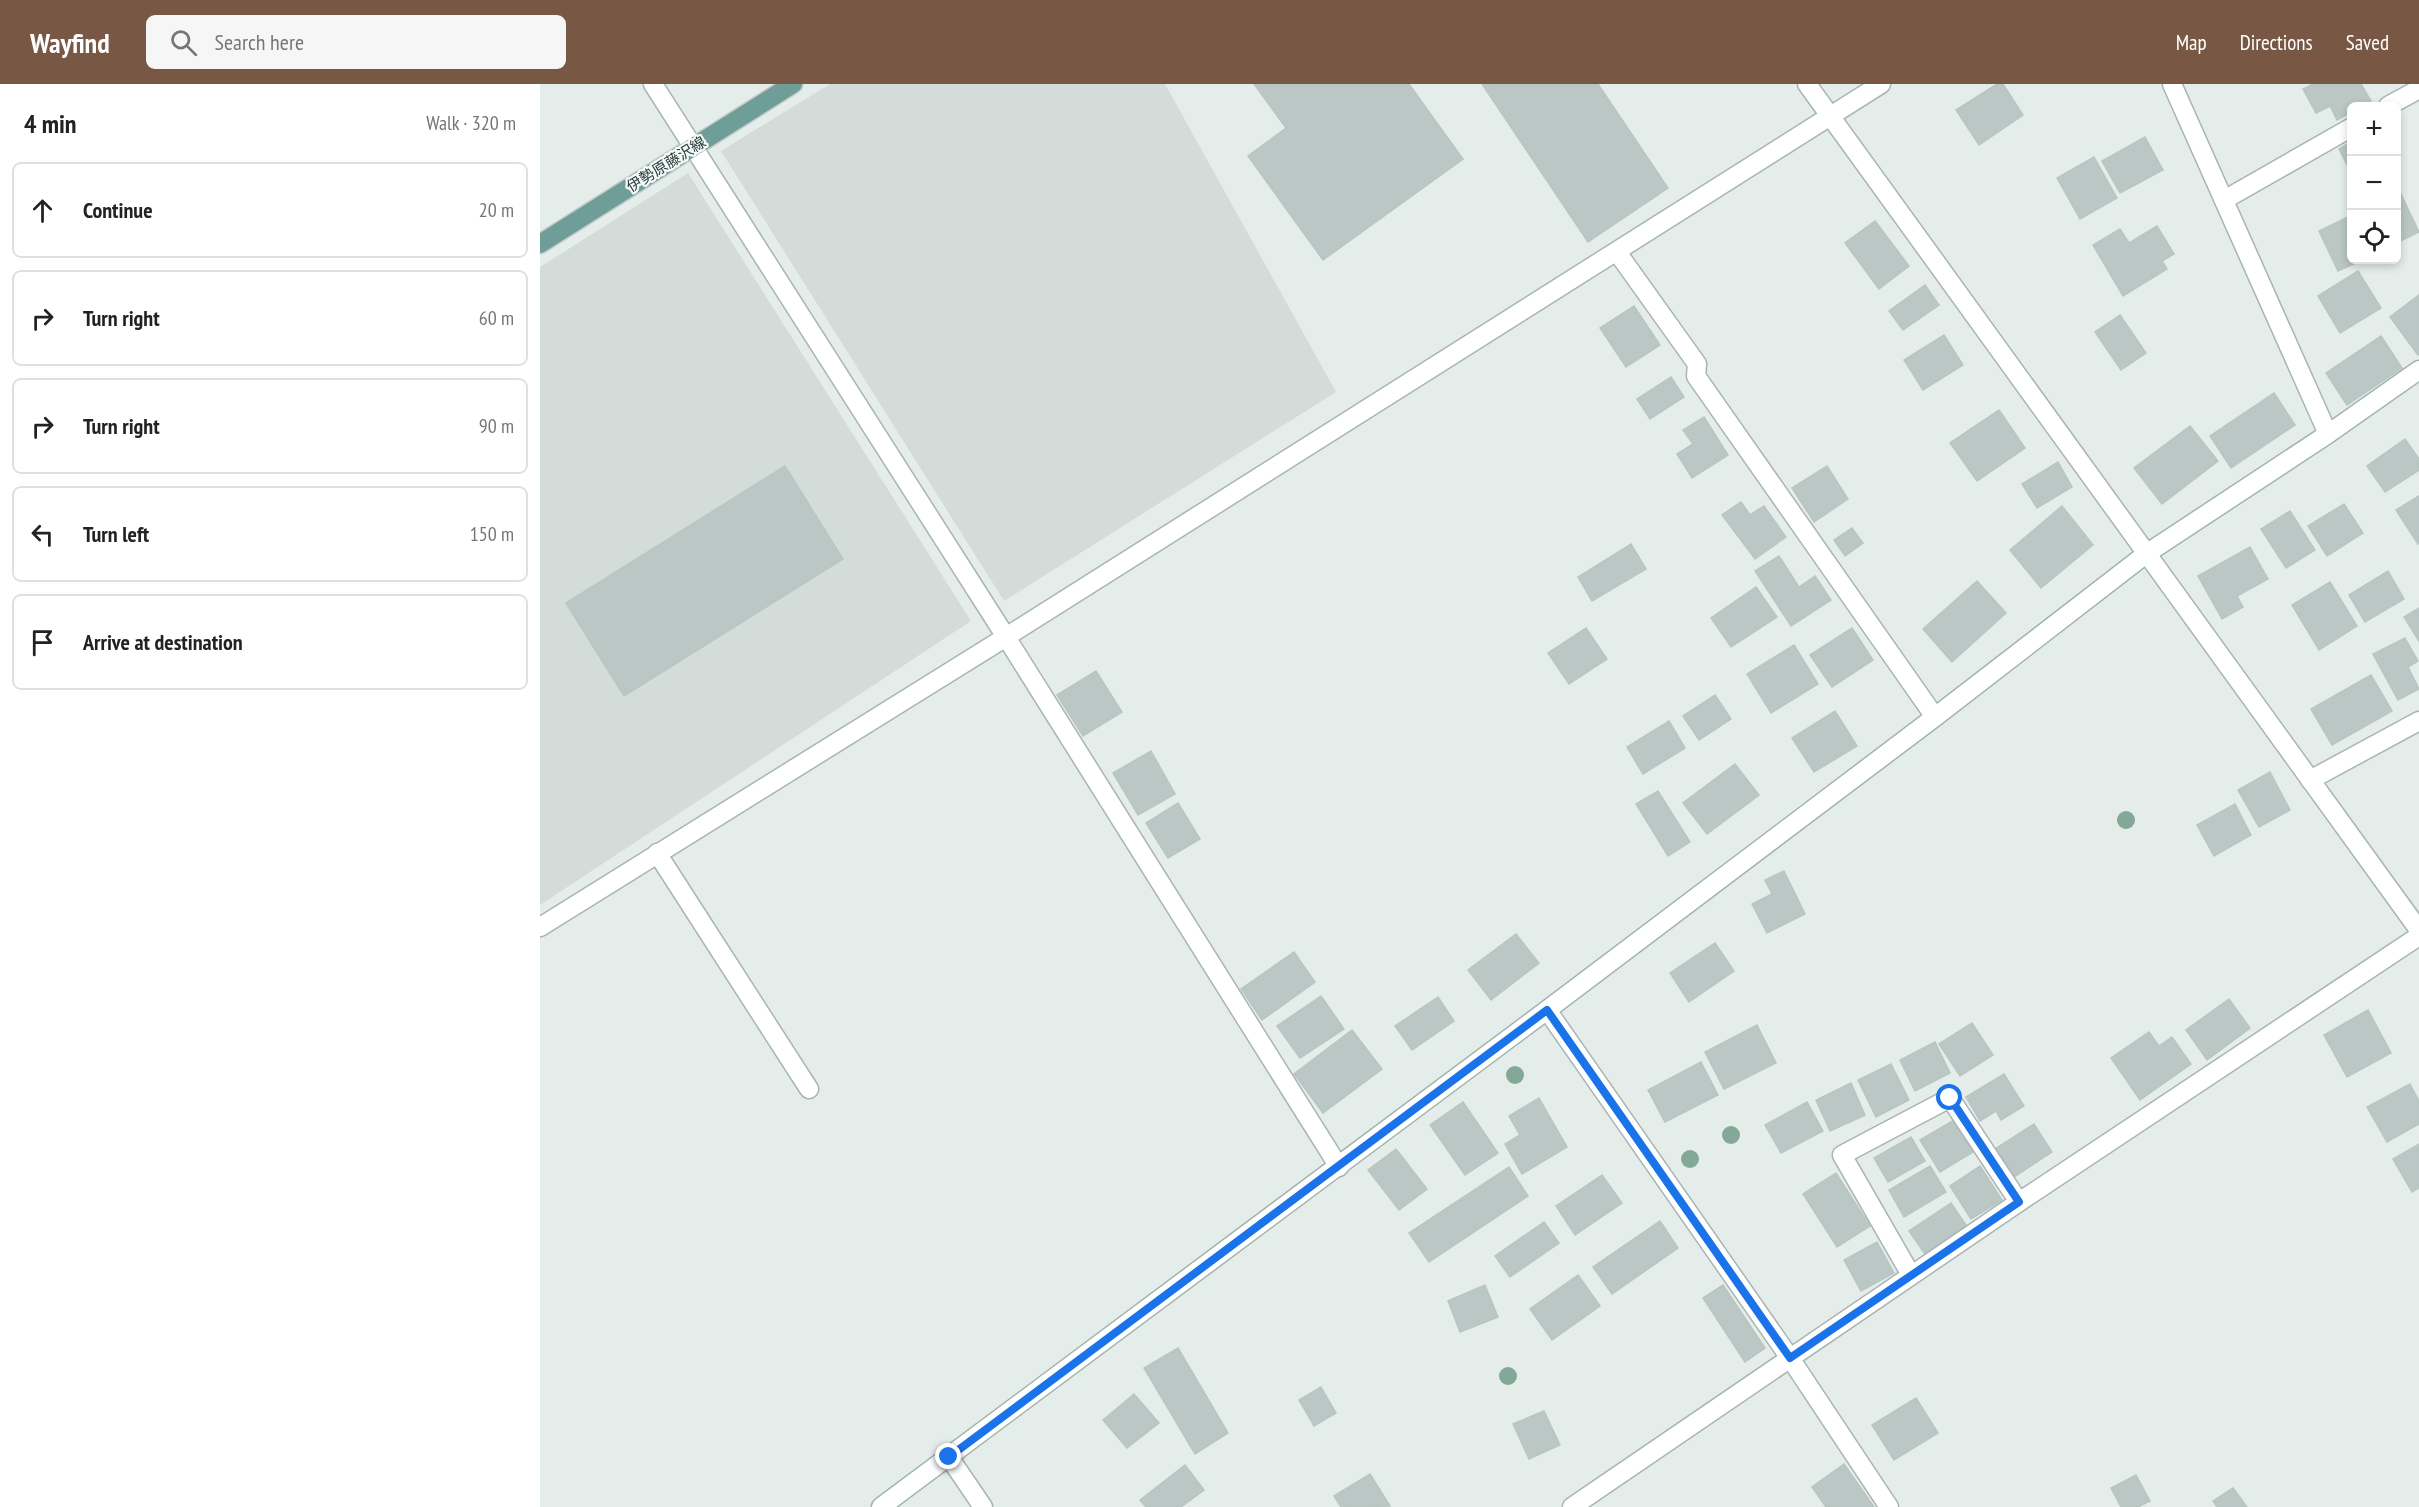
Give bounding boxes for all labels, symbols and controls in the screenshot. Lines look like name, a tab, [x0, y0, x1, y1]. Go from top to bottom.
search box	[146, 15, 566, 69]
text: Wayfind	[30, 24, 110, 61]
icon: search	[167, 26, 200, 59]
text: Search here	[215, 28, 304, 56]
text: Map	[2176, 29, 2207, 56]
text: Directions	[2240, 29, 2313, 56]
text: Saved	[2346, 29, 2389, 56]
map controls	[2347, 102, 2401, 264]
button: +	[2347, 102, 2401, 156]
text: 4 min	[24, 107, 77, 140]
text: Walk · 320 m	[426, 110, 516, 136]
street label: 伊勢原藤沢線	[623, 132, 709, 196]
button: −	[2347, 156, 2401, 210]
icon: ahead	[26, 194, 59, 227]
text: Continue	[83, 196, 153, 224]
text: 20 m	[479, 197, 514, 223]
button: locate	[2347, 210, 2401, 264]
icon: right	[26, 302, 59, 335]
text: Turn right	[83, 304, 160, 332]
text: 60 m	[479, 305, 514, 331]
icon: right	[26, 410, 59, 443]
text: Turn right	[83, 412, 160, 440]
text: 90 m	[479, 413, 514, 439]
icon: left	[26, 518, 59, 551]
text: Turn left	[83, 520, 149, 548]
text: 150 m	[470, 521, 514, 547]
icon: arrive	[26, 626, 59, 659]
text: Arrive at destination	[83, 628, 243, 656]
route start	[1936, 1084, 1962, 1110]
route end	[935, 1443, 961, 1469]

